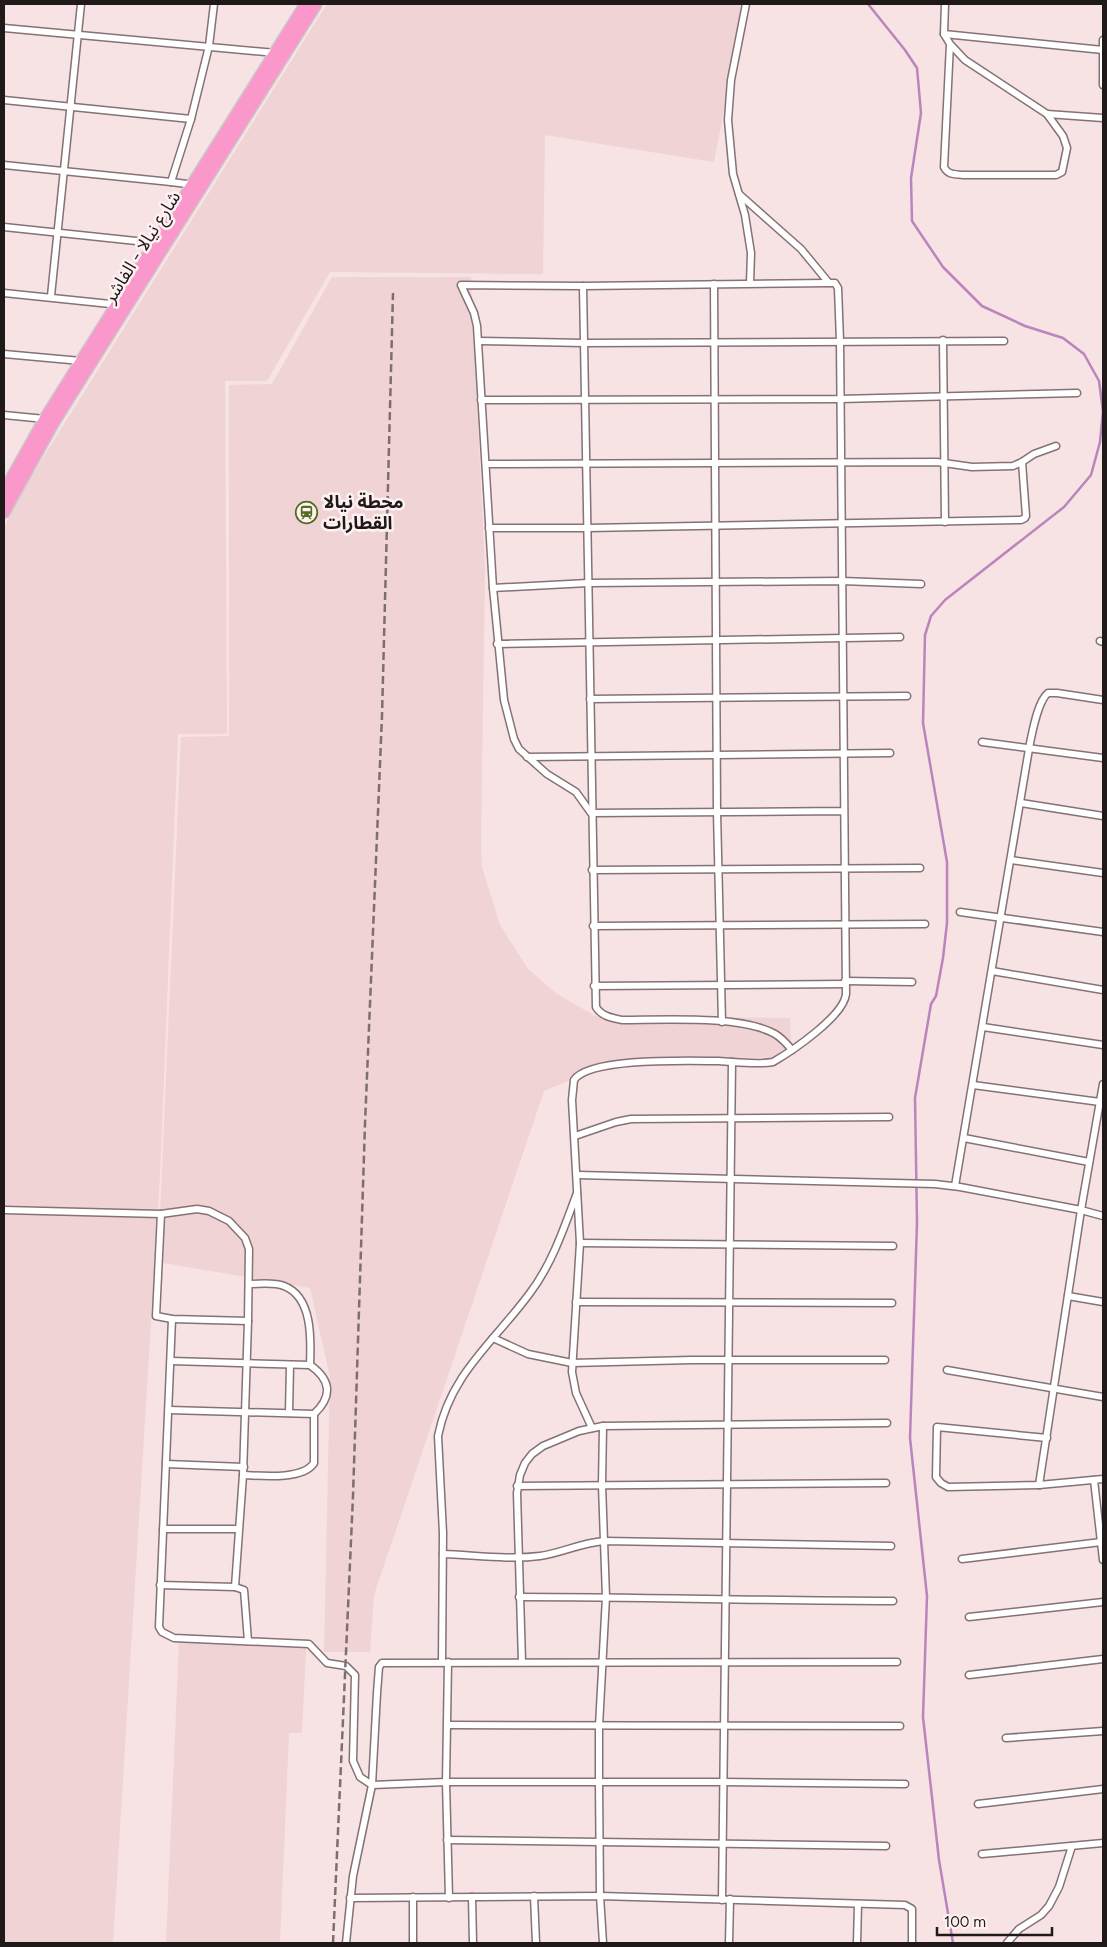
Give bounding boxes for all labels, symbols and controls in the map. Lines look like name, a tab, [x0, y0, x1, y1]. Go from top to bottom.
street label: شارع نيالا - الفاشر	[98, 187, 188, 309]
place label: محطة نيالا القطارات	[323, 491, 403, 534]
station icon: محطة نيالا القطارات	[295, 500, 319, 524]
scale bar	[937, 1904, 1052, 1936]
text: 100 m	[944, 1913, 986, 1931]

